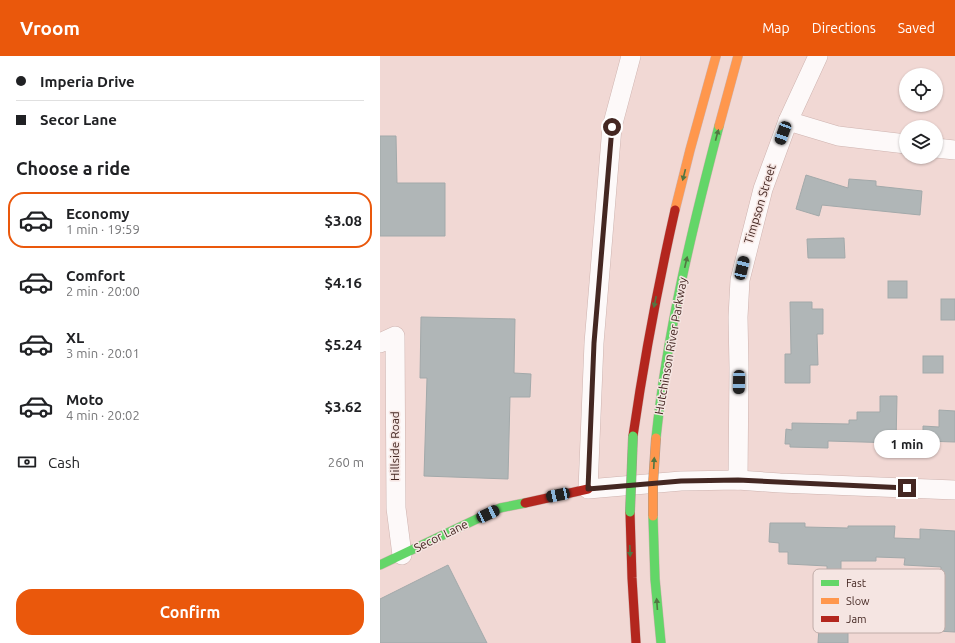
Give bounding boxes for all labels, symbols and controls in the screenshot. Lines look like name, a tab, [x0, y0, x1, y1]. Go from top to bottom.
text: Vroom	[20, 17, 80, 39]
text: Map	[762, 20, 790, 36]
text: Directions	[812, 20, 876, 36]
text: Saved	[898, 20, 935, 36]
map controls	[899, 68, 943, 164]
button: locate	[899, 68, 943, 112]
text: Imperia Drive	[40, 73, 135, 90]
text: Secor Lane	[40, 111, 117, 128]
route start	[603, 118, 621, 136]
car	[773, 120, 793, 146]
button: layers	[899, 120, 943, 164]
one-way arrow	[714, 129, 720, 141]
text: Choose a ride	[16, 158, 130, 178]
street label: Timpson Street	[741, 162, 778, 245]
one-way arrow	[681, 169, 687, 181]
icon: car	[18, 202, 54, 238]
text: Economy	[66, 205, 130, 222]
text: $3.08	[324, 212, 362, 229]
text: 1 min · 19:59	[66, 222, 140, 236]
one-way arrow	[684, 255, 690, 268]
car	[733, 255, 751, 281]
icon: car	[18, 264, 54, 300]
text: Comfort	[66, 267, 125, 284]
text: $4.16	[324, 274, 362, 291]
street label: Hutchinson River Parkway	[652, 276, 689, 416]
text: 2 min · 20:00	[66, 284, 140, 298]
one-way arrow	[652, 295, 658, 308]
icon: car	[18, 326, 54, 362]
text: XL	[66, 329, 84, 346]
text: $5.24	[324, 336, 362, 353]
text: 3 min · 20:01	[66, 346, 140, 360]
car	[733, 370, 745, 394]
icon: car	[18, 388, 54, 424]
text: Moto	[66, 391, 104, 408]
text: $3.62	[324, 398, 362, 415]
text: 4 min · 20:02	[66, 408, 140, 422]
street label: Hillside Road	[388, 411, 401, 481]
callout: 1 min	[874, 430, 940, 458]
text: 1 min	[891, 437, 923, 451]
icon: cash	[16, 451, 38, 473]
text: Cash	[48, 454, 80, 471]
text: 260 m	[328, 455, 364, 469]
one-way arrow	[651, 456, 657, 469]
route end	[898, 479, 916, 497]
car	[545, 487, 571, 503]
car	[475, 503, 501, 525]
street label: Secor Lane	[412, 517, 470, 554]
one-way arrow	[627, 545, 633, 558]
legend	[813, 569, 945, 633]
text: Fast	[846, 577, 867, 589]
button: Confirm	[16, 589, 364, 635]
text: Slow	[846, 595, 870, 607]
one-way arrow	[654, 598, 660, 610]
text: Jam	[846, 613, 867, 625]

